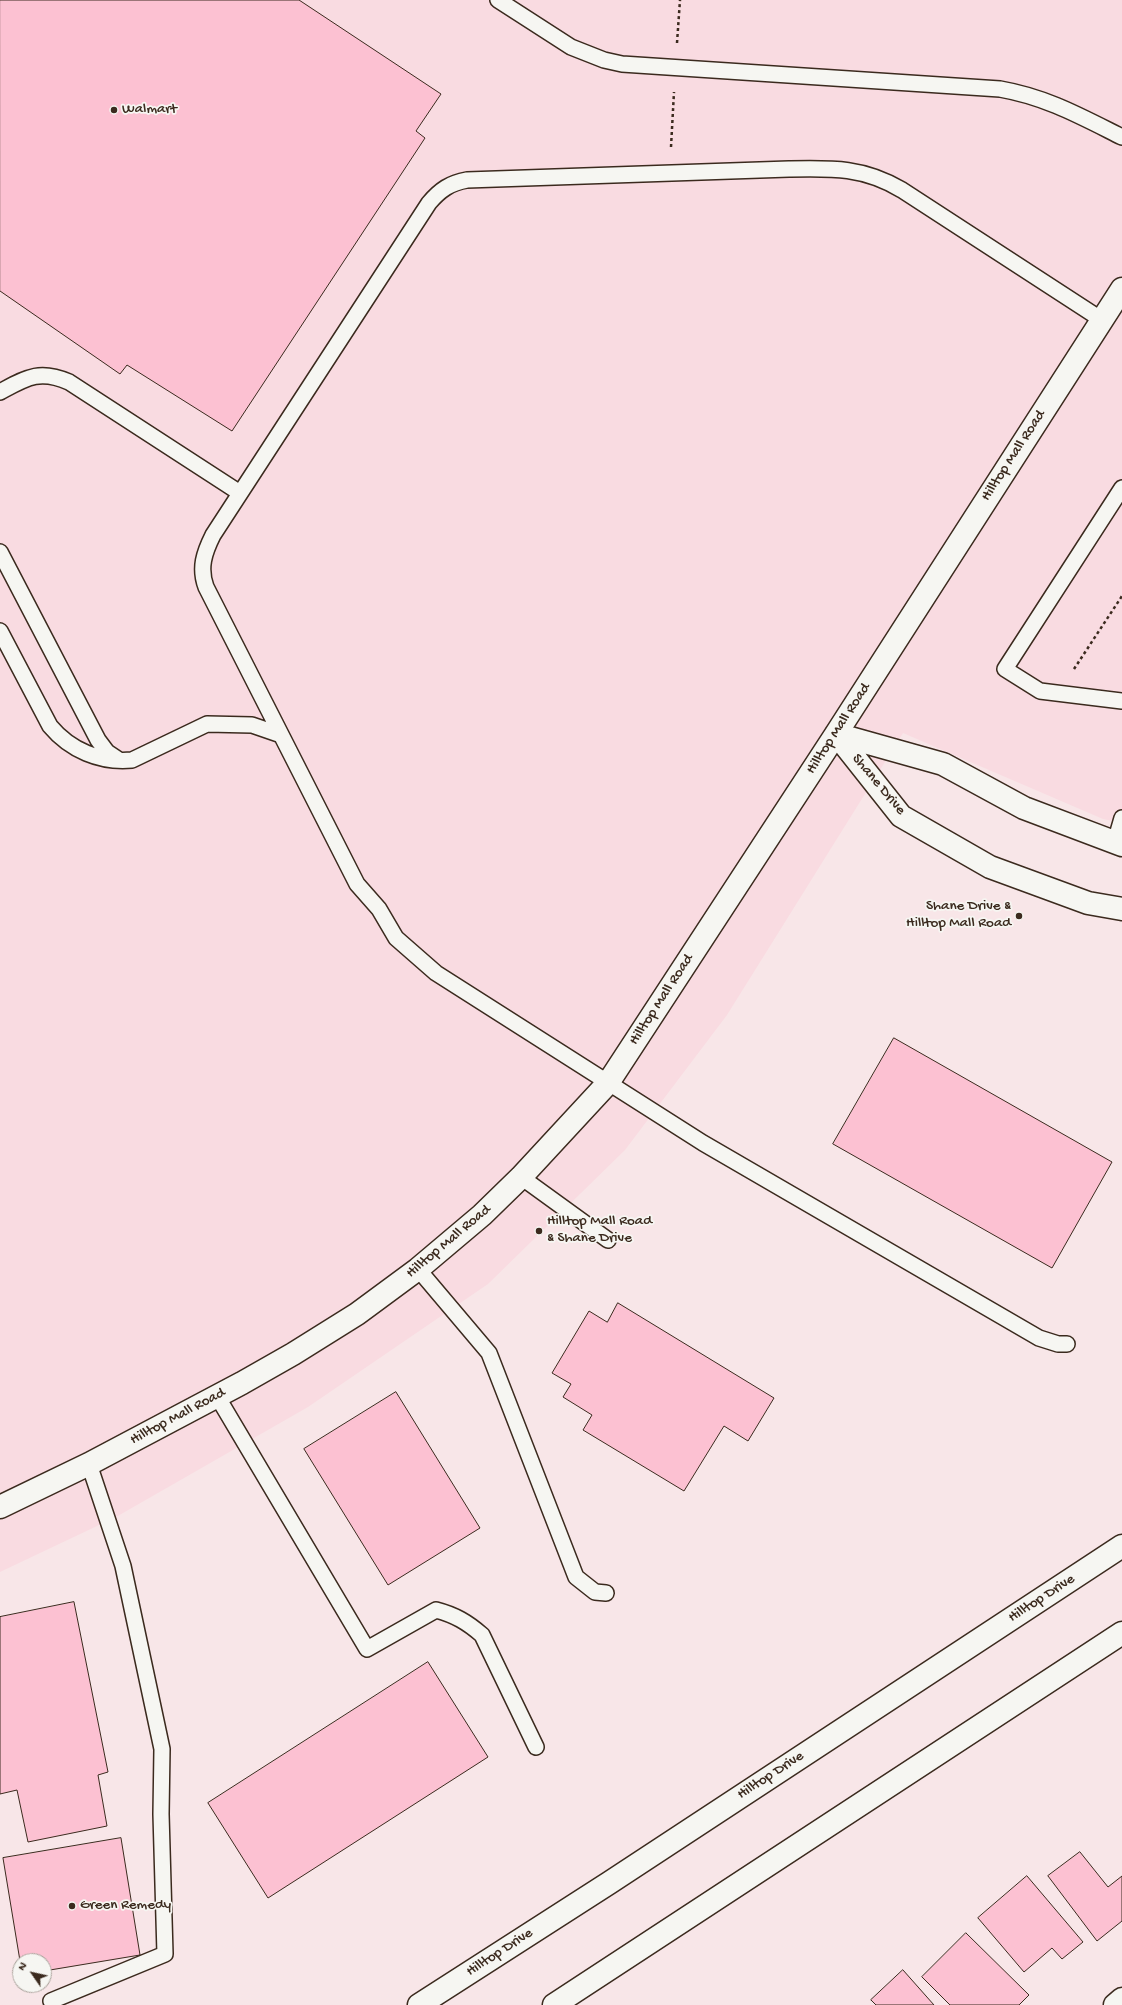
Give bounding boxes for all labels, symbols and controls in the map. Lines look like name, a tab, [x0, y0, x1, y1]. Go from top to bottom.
place label: Walmart	[122, 101, 177, 119]
marker: Walmart	[109, 105, 119, 115]
street label: Hilltop Mall Road	[978, 407, 1050, 505]
street label: Hilltop Mall Road	[803, 680, 875, 778]
street label: Shane Drive	[847, 751, 909, 819]
place label: Shane Drive & Hilltop Mall Road	[906, 898, 1011, 933]
marker: Shane Drive & Hilltop Mall Road	[1014, 911, 1024, 921]
street label: Hilltop Mall Road	[626, 951, 698, 1049]
street label: Hilltop Mall Road	[403, 1201, 495, 1283]
place label: Hilltop Mall Road & Shane Drive	[547, 1213, 652, 1248]
marker: Hilltop Mall Road & Shane Drive	[534, 1226, 544, 1236]
street label: Hilltop Mall Road	[127, 1384, 229, 1450]
street label: Hilltop Drive	[1005, 1571, 1079, 1627]
street label: Hilltop Drive	[734, 1748, 808, 1804]
place label: Green Remedy	[80, 1897, 171, 1915]
marker: Green Remedy	[67, 1901, 77, 1911]
street label: Hilltop Drive	[463, 1925, 537, 1981]
north arrow	[12, 1953, 52, 1993]
text: N	[16, 1961, 30, 1973]

